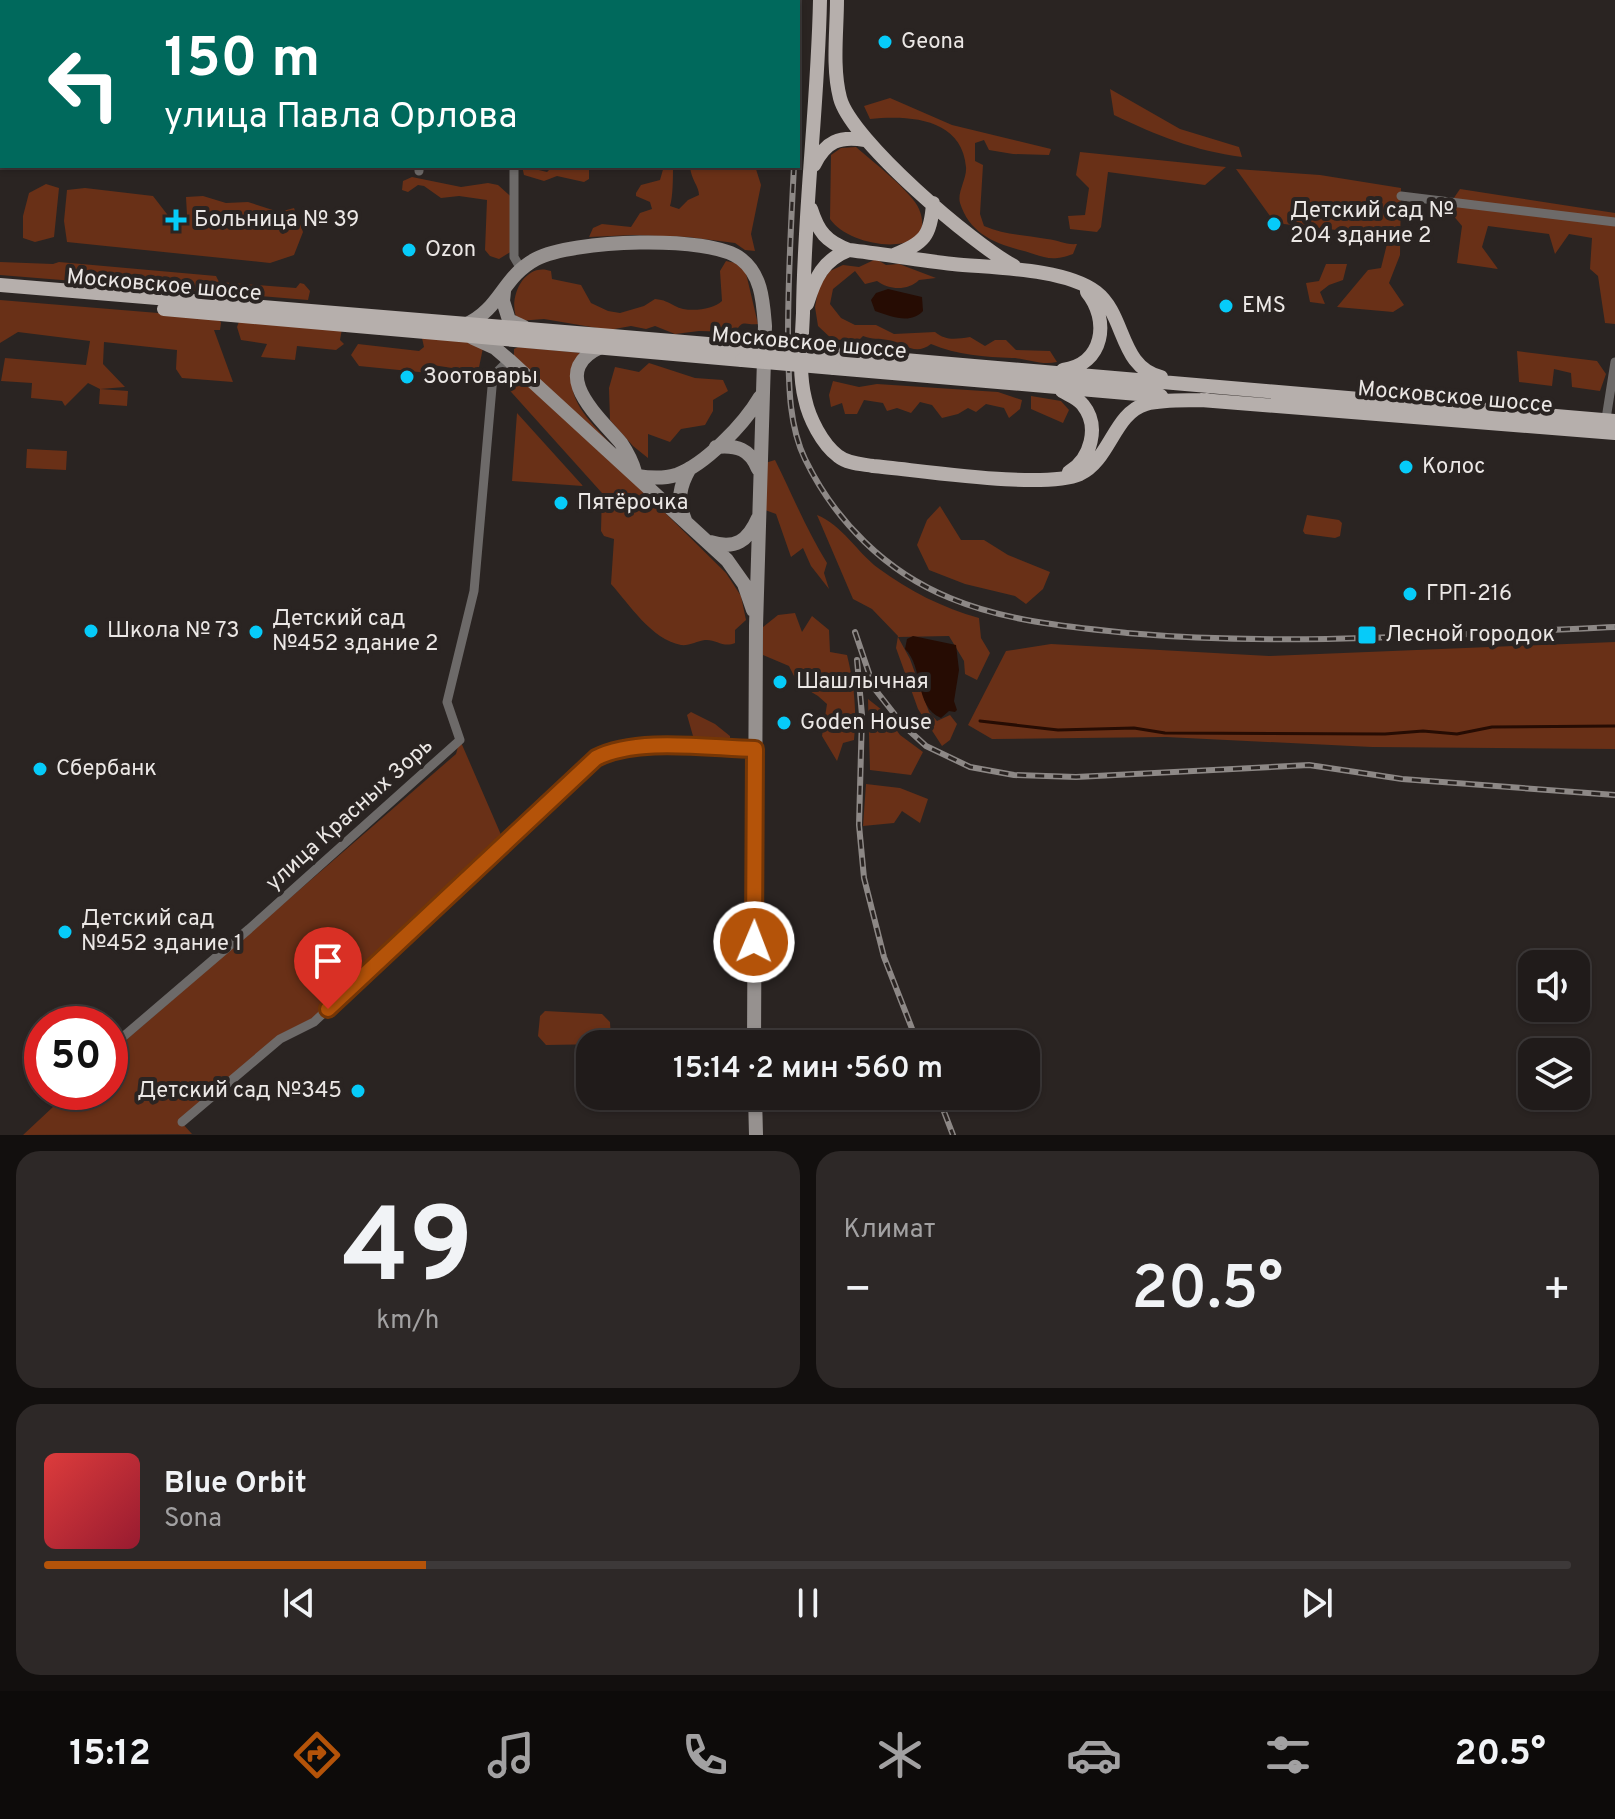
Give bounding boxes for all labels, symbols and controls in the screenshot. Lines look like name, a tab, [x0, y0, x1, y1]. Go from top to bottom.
text: 150 m	[164, 26, 320, 96]
place label: Geona	[901, 29, 965, 56]
icon: left	[32, 32, 136, 136]
marker: Geona	[876, 33, 894, 51]
text: улица Павла Орлова	[164, 95, 518, 141]
place label: Детский сад № 204 здание 2	[1290, 198, 1454, 250]
place label: Больница № 39	[194, 207, 359, 234]
marker: Больница № 39	[165, 209, 187, 231]
marker: Детский сад № 204 здание 2	[1265, 215, 1283, 233]
place label: Ozon	[425, 237, 476, 264]
marker: Ozon	[400, 241, 418, 259]
street label: Московское шоссе	[65, 264, 263, 308]
place label: EMS	[1242, 293, 1286, 320]
marker: EMS	[1217, 297, 1235, 315]
street label: Московское шоссе	[710, 322, 908, 366]
place label: Зоотовары	[423, 364, 538, 391]
marker: Зоотовары	[398, 368, 416, 386]
street label: Московское шоссе	[1356, 376, 1554, 420]
place label: Колос	[1422, 454, 1485, 481]
marker: Колос	[1397, 458, 1415, 476]
place label: Пятёрочка	[577, 490, 688, 517]
marker: Пятёрочка	[552, 494, 570, 512]
place label: ГРП-216	[1426, 581, 1512, 608]
marker: ГРП-216	[1401, 585, 1419, 603]
place label: Детский сад №452 здание 2	[272, 606, 439, 658]
place label: Школа № 73	[107, 618, 239, 645]
marker: Школа № 73	[82, 622, 100, 640]
place label: Лесной городок	[1385, 622, 1555, 649]
marker: Детский сад №452 здание 2	[247, 623, 265, 641]
marker: Лесной городок	[1356, 624, 1378, 646]
place label: Шашлычная	[796, 669, 929, 696]
marker: Шашлычная	[771, 673, 789, 691]
place label: Goden House	[800, 710, 932, 737]
marker: Goden House	[775, 714, 793, 732]
street label: улица Красных Зорь	[261, 733, 439, 897]
place label: Сбербанк	[56, 756, 157, 783]
marker: Сбербанк	[31, 760, 49, 778]
position arrow	[712, 900, 796, 984]
place label: Детский сад №452 здание 1	[81, 906, 242, 958]
marker: Детский сад №452 здание 1	[56, 923, 74, 941]
pin	[294, 927, 362, 1009]
icon: arrive	[306, 939, 350, 983]
map controls	[1518, 950, 1590, 1110]
button: sound	[1518, 950, 1590, 1022]
speed limit sign: 50	[24, 1006, 128, 1110]
button: layers	[1518, 1038, 1590, 1110]
text: 15:14 · 2 мин · 560 m	[673, 1051, 943, 1088]
place label: Детский сад №345	[137, 1078, 342, 1105]
marker: Детский сад №345	[349, 1082, 367, 1100]
text: 49	[342, 1187, 473, 1319]
text: Климат	[844, 1214, 935, 1247]
text: 20.5°	[1131, 1254, 1283, 1330]
text: −	[844, 1264, 872, 1320]
text: +	[1543, 1264, 1571, 1320]
text: km/h	[376, 1305, 439, 1338]
text: Blue Orbit	[164, 1466, 307, 1503]
text: Sona	[164, 1503, 222, 1536]
icon: previous	[277, 1581, 321, 1625]
icon: pause	[786, 1581, 830, 1625]
icon: next	[1295, 1581, 1339, 1625]
icon: directions	[289, 1727, 345, 1783]
icon: music	[483, 1727, 539, 1783]
icon: phone	[677, 1727, 733, 1783]
icon: climate	[872, 1727, 928, 1783]
icon: car	[1066, 1727, 1122, 1783]
icon: filters	[1260, 1727, 1316, 1783]
text: 15:12	[69, 1732, 151, 1778]
text: 20.5°	[1454, 1732, 1546, 1778]

